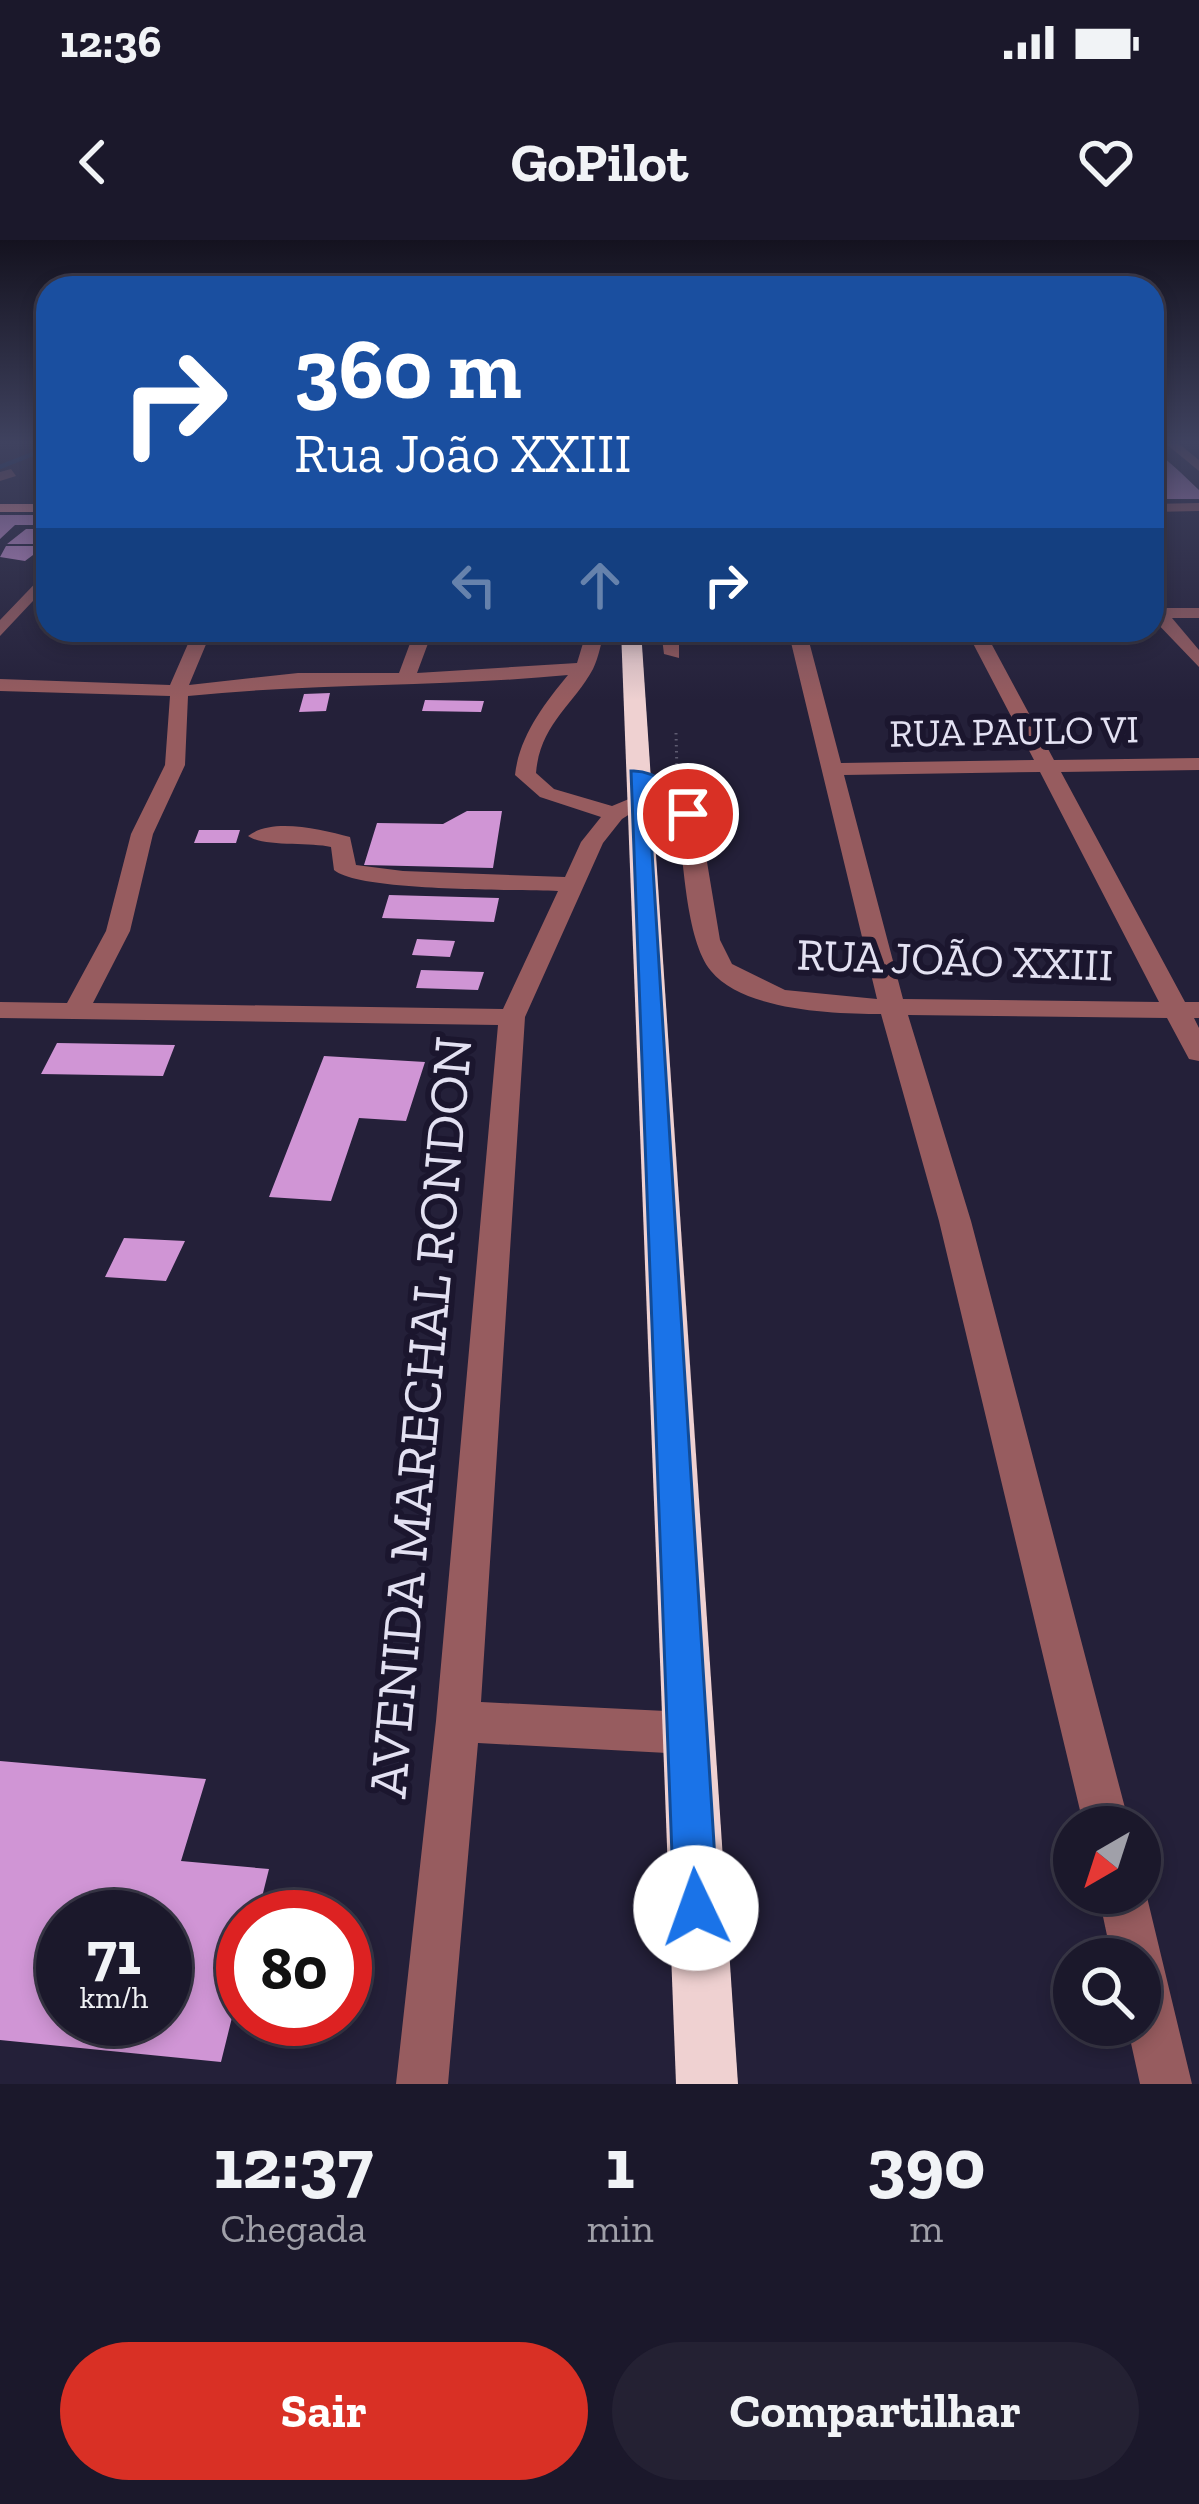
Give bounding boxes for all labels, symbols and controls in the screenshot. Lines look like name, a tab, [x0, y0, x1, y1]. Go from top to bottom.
text: 12:36	[60, 15, 162, 69]
icon: back	[60, 129, 126, 195]
icon: heart	[1073, 129, 1139, 195]
text: GoPilot	[511, 130, 688, 195]
text: 360 m	[294, 319, 521, 420]
icon: right	[96, 324, 252, 480]
text: Rua João XXIII	[294, 421, 632, 486]
icon: left	[441, 552, 507, 618]
icon: ahead	[567, 552, 633, 618]
icon: right	[693, 552, 759, 618]
street label: RUA PAULO VI	[889, 705, 1139, 757]
pin	[637, 763, 739, 865]
icon: arrive	[655, 781, 721, 847]
street label: RUA JOÃO XXIII	[796, 927, 1114, 993]
street label: AVENIDA MARECHAL RONDON	[354, 1034, 486, 1800]
north arrow	[1053, 1806, 1161, 1914]
map controls	[1053, 1806, 1161, 2046]
position arrow	[633, 1845, 759, 1971]
speed limit sign: 80	[216, 1890, 372, 2046]
text: 71	[87, 1917, 141, 1989]
button: search	[1053, 1938, 1161, 2046]
text: km/h	[80, 1980, 148, 2016]
text: 12:37	[214, 2120, 373, 2206]
text: 1	[606, 2120, 635, 2206]
text: 390	[867, 2120, 985, 2206]
text: Chegada	[220, 2205, 366, 2252]
text: min	[587, 2205, 654, 2252]
text: m	[909, 2205, 943, 2252]
button: Sair	[60, 2342, 588, 2480]
button: Compartilhar	[612, 2342, 1139, 2480]

